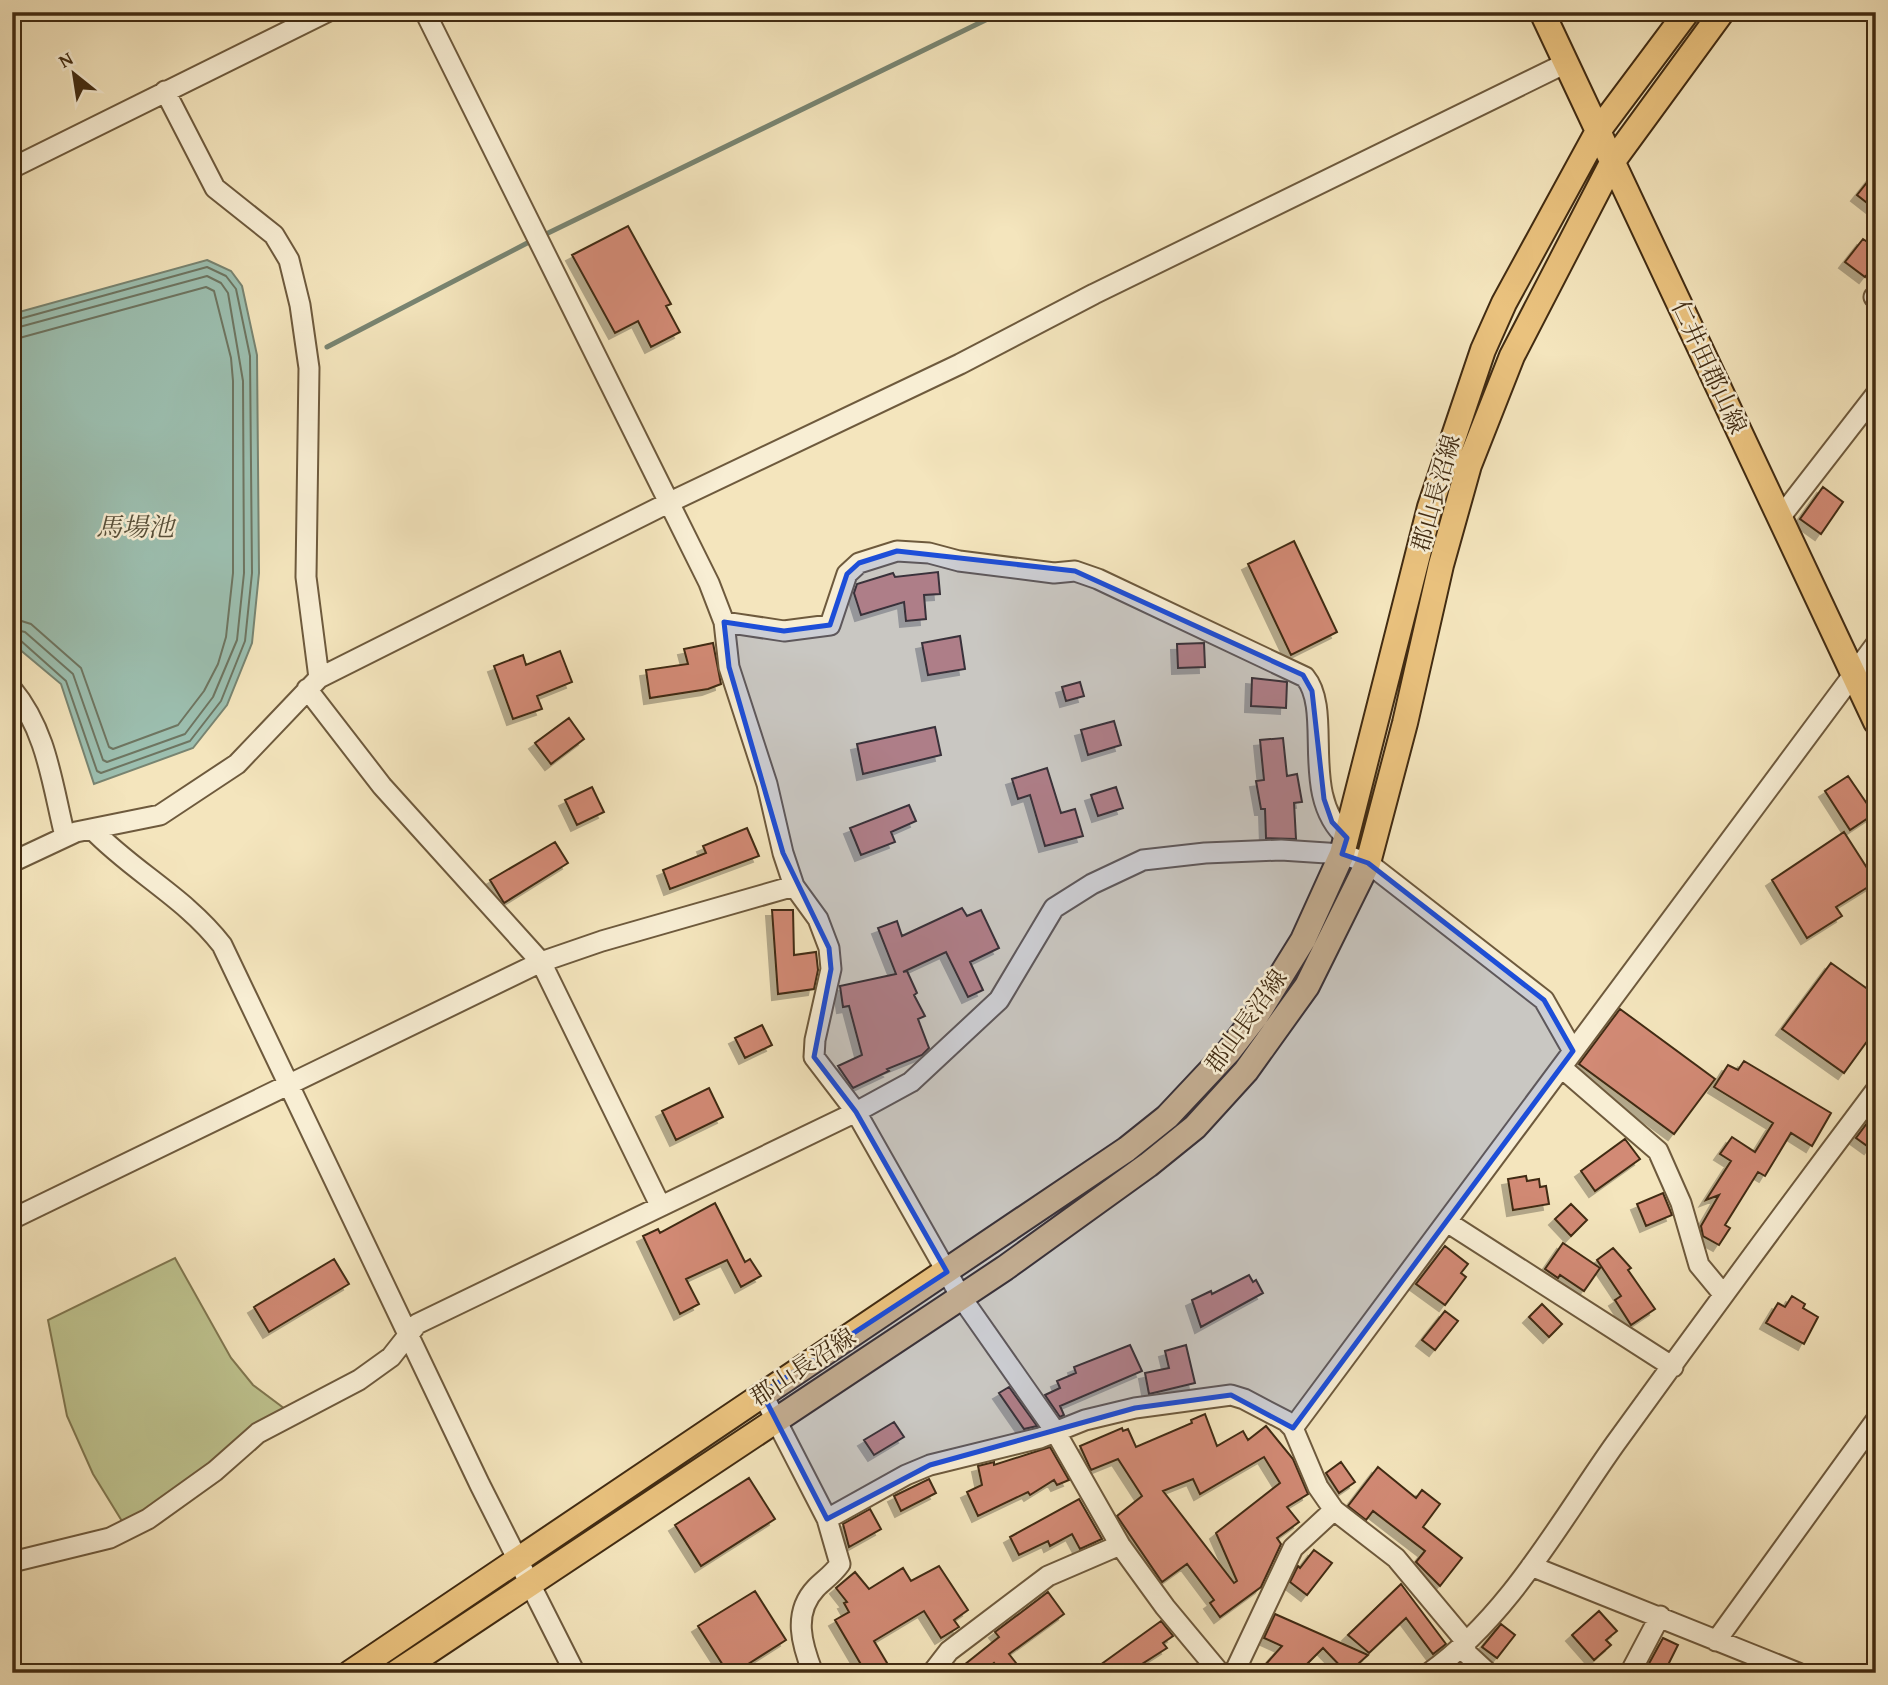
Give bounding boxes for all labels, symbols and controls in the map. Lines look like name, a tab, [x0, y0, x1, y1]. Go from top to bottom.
north arrow	[38, 38, 108, 108]
text: N	[53, 44, 78, 75]
street label: 仁井田郡山線	[1663, 294, 1756, 439]
street label: 郡山長沼線	[1402, 430, 1469, 555]
water label: 馬場池	[96, 507, 177, 546]
street label: 郡山長沼線	[1196, 962, 1295, 1080]
street label: 郡山長沼線	[743, 1319, 863, 1414]

